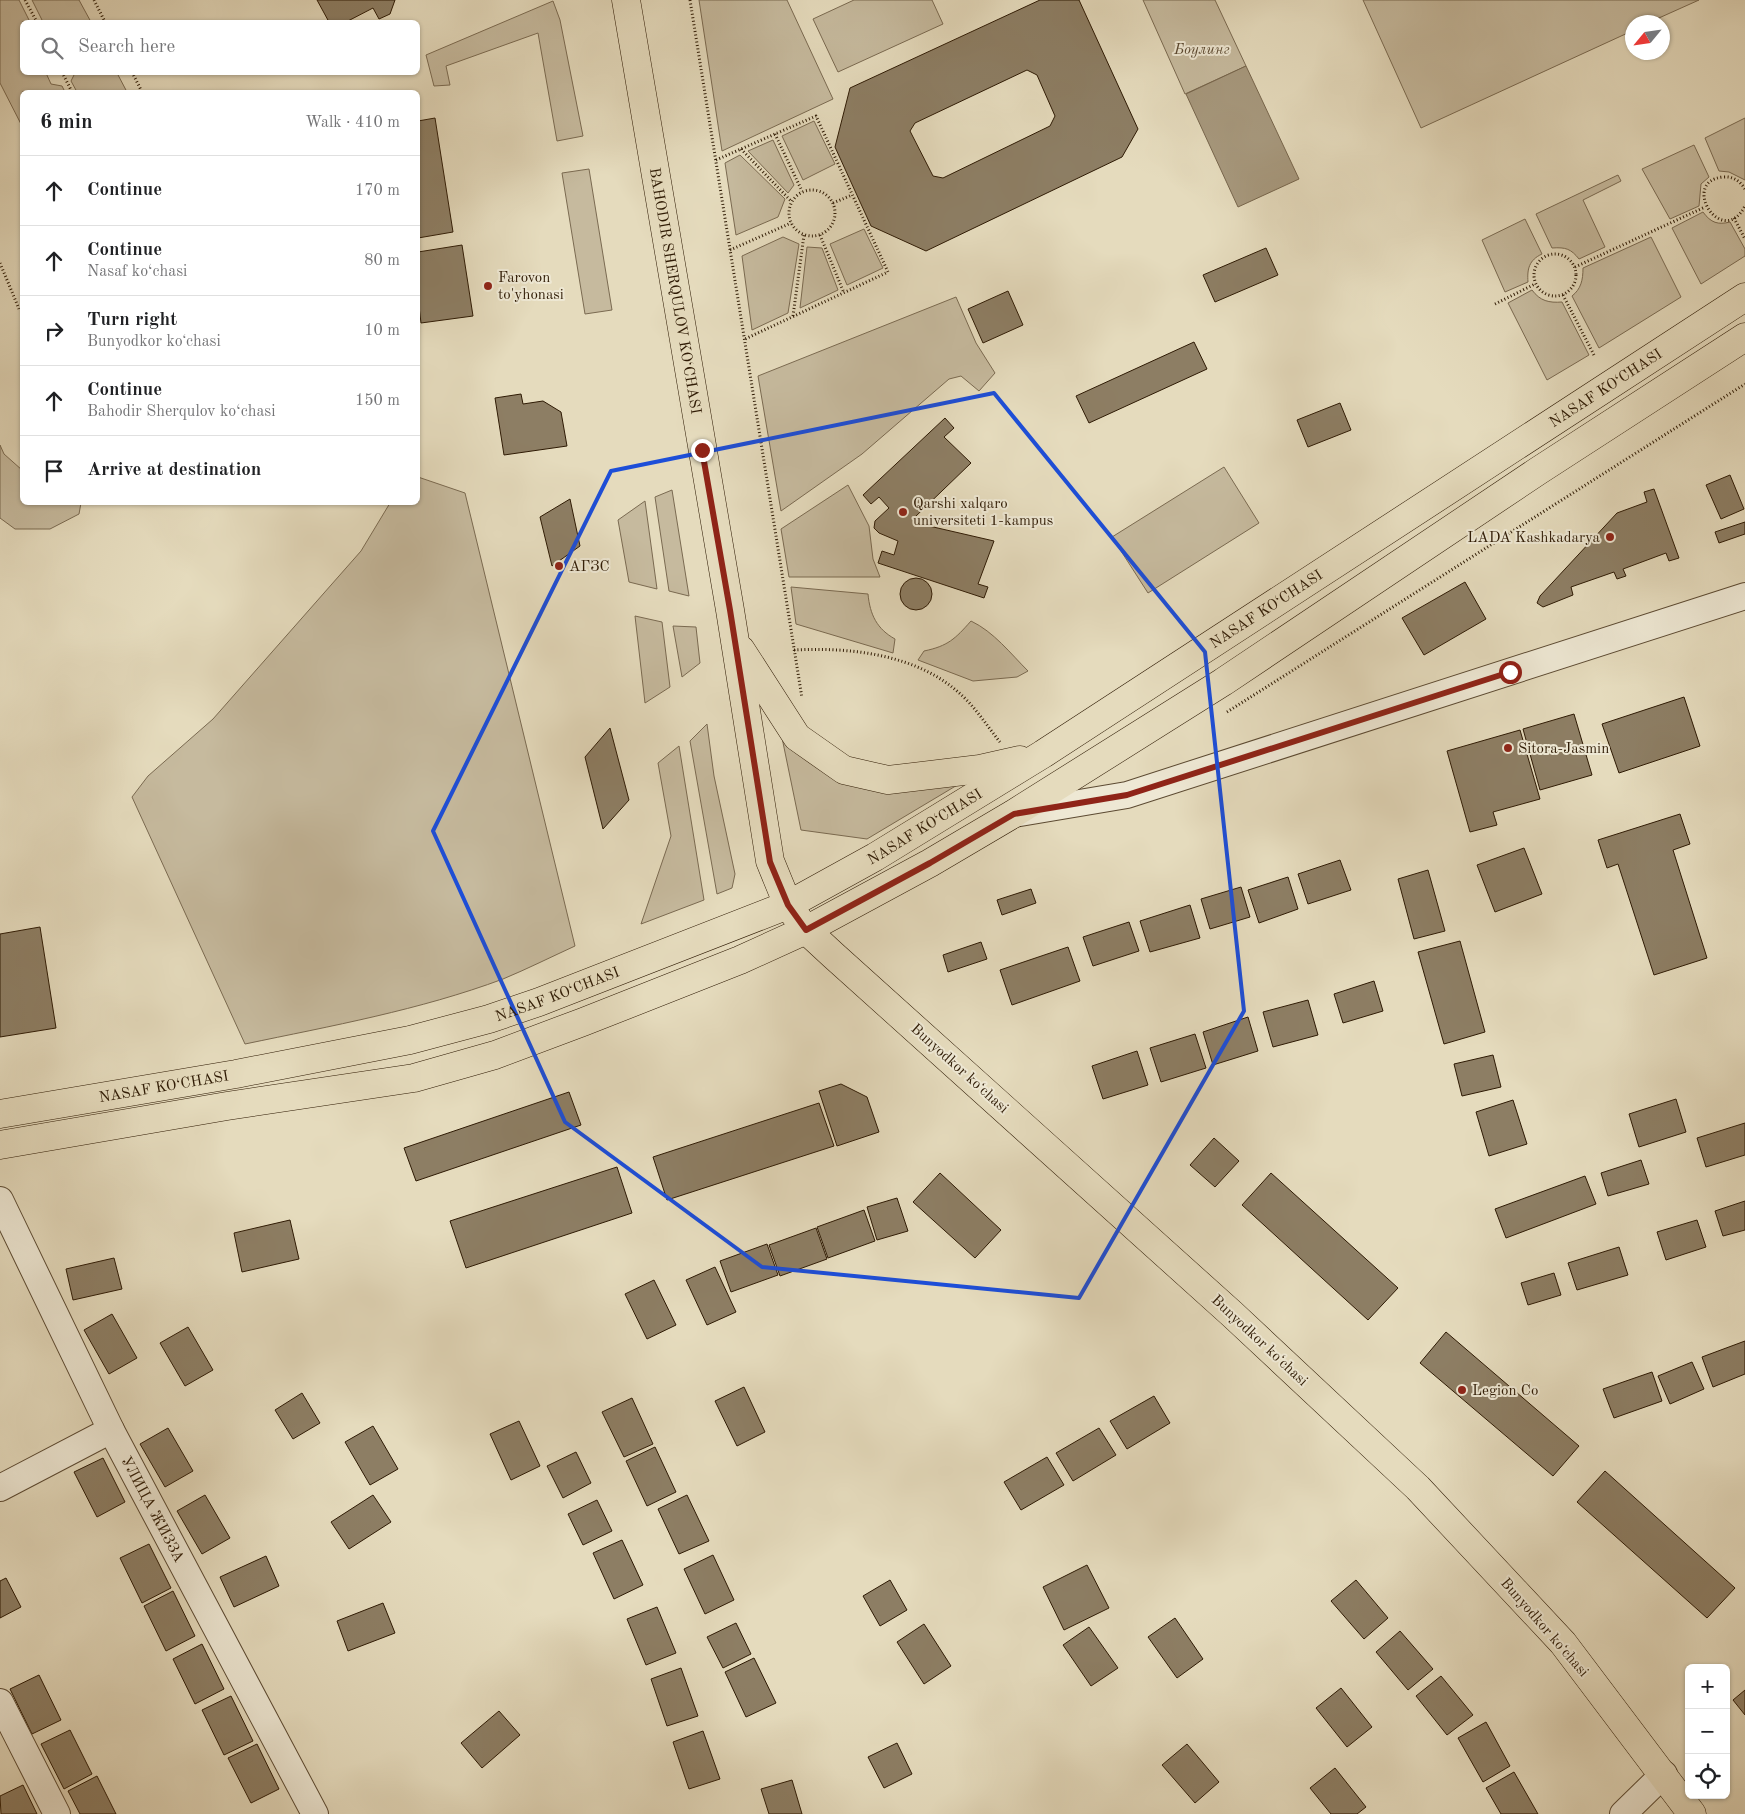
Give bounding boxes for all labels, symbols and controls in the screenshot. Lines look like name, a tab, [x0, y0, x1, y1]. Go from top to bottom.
north arrow	[1625, 15, 1670, 60]
search box	[20, 20, 420, 75]
icon: search	[38, 34, 66, 62]
text: Search here	[78, 38, 175, 57]
park label: Боулинг	[1173, 43, 1230, 58]
text: 6 min	[40, 112, 93, 133]
text: Walk · 410 m	[305, 115, 400, 131]
street label: BAHODIR SHERQULOV KO‘CHASI	[646, 167, 703, 416]
icon: ahead	[40, 177, 68, 205]
text: Continue	[87, 181, 162, 200]
text: 170 m	[355, 183, 400, 199]
text: Continue	[87, 241, 162, 260]
icon: ahead	[40, 247, 68, 275]
text: 80 m	[364, 253, 400, 269]
text: Nasaf ko‘chasi	[87, 264, 187, 280]
place label: Farovon to'yhonasi	[498, 271, 564, 303]
marker: Farovon to'yhonasi	[482, 280, 494, 292]
text: Turn right	[87, 311, 177, 330]
icon: right	[40, 317, 68, 345]
text: 10 m	[364, 323, 400, 339]
text: Bunyodkor koʻchasi	[87, 334, 221, 350]
street label: NASAF KO‘CHASI	[1547, 347, 1665, 431]
text: Continue	[87, 381, 162, 400]
icon: ahead	[40, 387, 68, 415]
text: 150 m	[355, 393, 400, 409]
text: Bahodir Sherqulov ko‘chasi	[87, 404, 276, 420]
route end	[691, 439, 714, 462]
icon: arrive	[40, 457, 68, 485]
text: Arrive at destination	[87, 461, 261, 480]
place label: Qarshi xalqaro universiteti 1-kampus	[913, 497, 1053, 529]
marker: Qarshi xalqaro universiteti 1-kampus	[897, 506, 909, 518]
place label: LADA Kashkadarya	[1467, 531, 1601, 546]
marker: LADA Kashkadarya	[1604, 531, 1616, 543]
marker: АГЗС	[553, 560, 565, 572]
place label: АГЗС	[569, 560, 610, 575]
street label: NASAF KO‘CHASI	[1208, 568, 1326, 652]
route start	[1499, 661, 1522, 684]
marker: Sitora-Jasmin	[1502, 742, 1514, 754]
place label: Sitora-Jasmin	[1518, 742, 1609, 757]
street label: NASAF KO‘CHASI	[866, 787, 985, 868]
street label: NASAF KO‘CHASI	[494, 965, 622, 1025]
street label: Bunyodkor koʻchasi	[907, 1022, 1011, 1117]
street label: NASAF KO‘CHASI	[98, 1069, 230, 1106]
street label: Bunyodkor koʻchasi	[1208, 1293, 1310, 1389]
marker: Legion Co	[1456, 1384, 1468, 1396]
place label: Legion Co	[1472, 1384, 1538, 1399]
street label: УЛИЦА ЖИЗЗА	[118, 1454, 186, 1566]
street label: Bunyodkor koʻchasi	[1497, 1576, 1591, 1680]
map controls	[1685, 1664, 1730, 1799]
button: +	[1685, 1664, 1730, 1709]
button: −	[1685, 1709, 1730, 1754]
button: locate	[1685, 1754, 1730, 1799]

